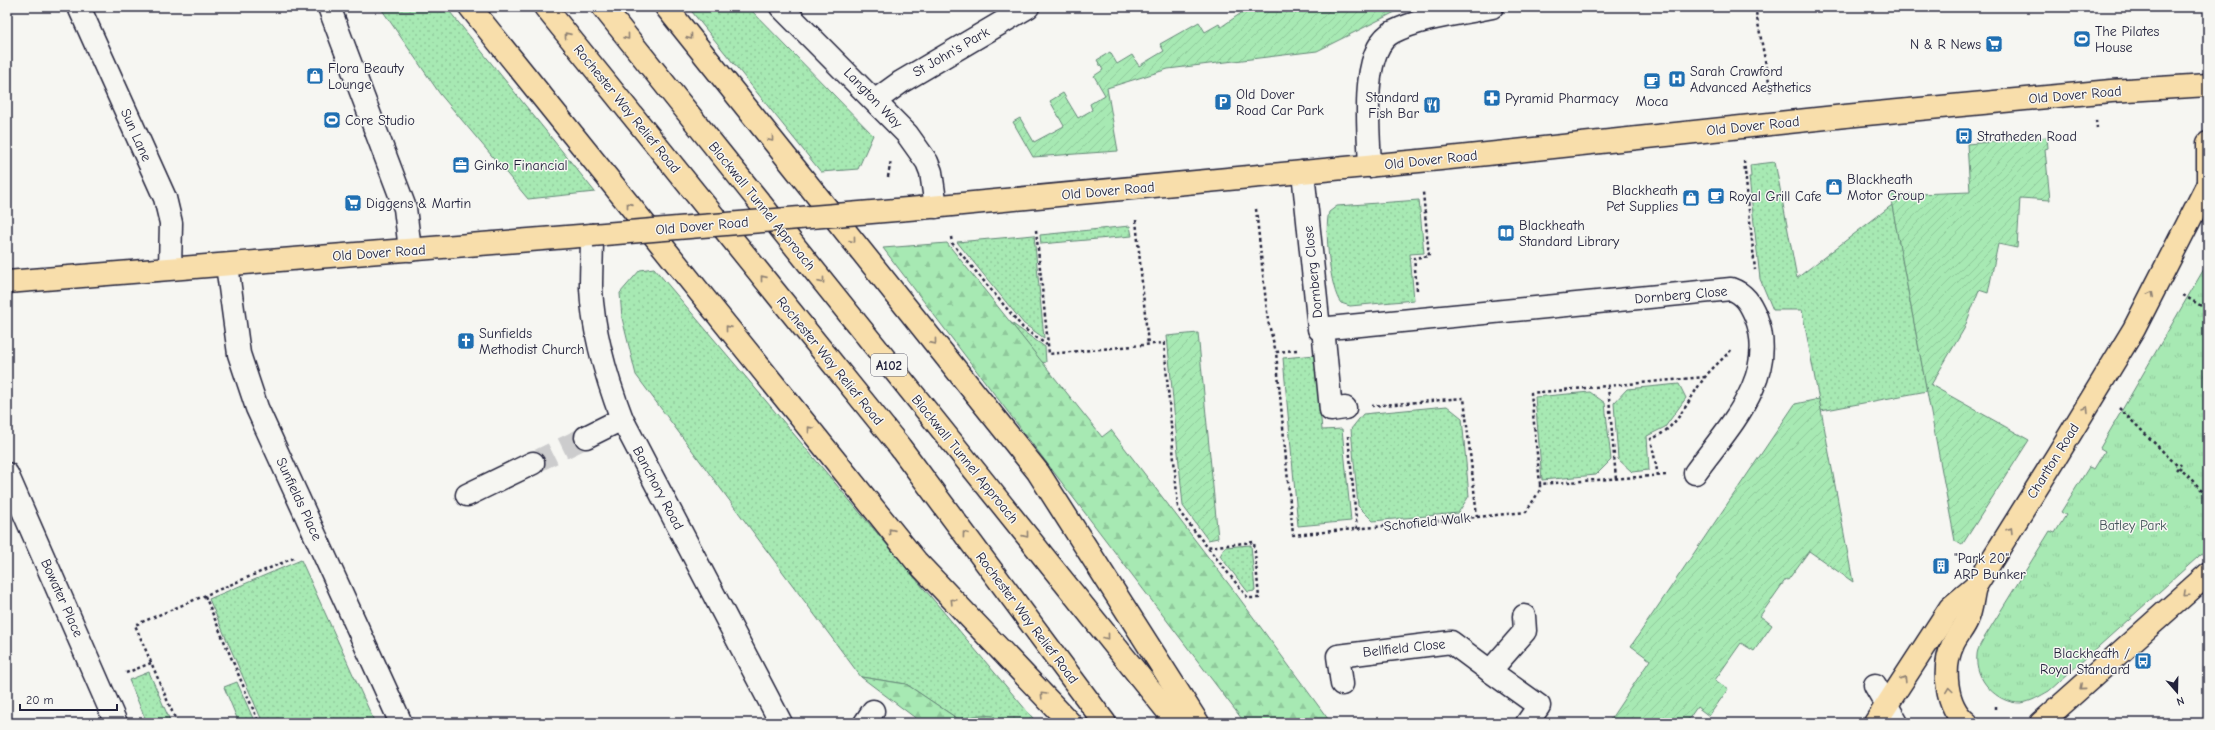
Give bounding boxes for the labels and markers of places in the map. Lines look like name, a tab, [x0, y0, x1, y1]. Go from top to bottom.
place label: The Pilates House	[2095, 23, 2159, 56]
sports icon: The Pilates House	[2072, 29, 2092, 49]
supermarket icon: N & R News	[1984, 34, 2004, 54]
place label: N & R News	[1910, 36, 1981, 53]
place label: Flora Beauty Lounge	[328, 60, 405, 93]
place label: Sarah Crawford Advanced Aesthetics	[1690, 63, 1811, 96]
shop icon: Flora Beauty Lounge	[305, 66, 325, 86]
hospital icon: Sarah Crawford Advanced Aesthetics	[1667, 69, 1687, 89]
cafe icon: Moca	[1642, 71, 1662, 91]
place label: Old Dover Road Car Park	[1236, 86, 1324, 119]
pharmacy icon: Pyramid Pharmacy	[1482, 88, 1502, 108]
place label: Standard Fish Bar	[1366, 89, 1419, 122]
place label: Pyramid Pharmacy	[1505, 90, 1619, 107]
parking icon: Old Dover Road Car Park	[1213, 92, 1233, 112]
place label: Moca	[1635, 93, 1669, 110]
restaurant icon: Standard Fish Bar	[1422, 95, 1442, 115]
sports icon: Core Studio	[322, 110, 342, 130]
place label: Core Studio	[345, 112, 415, 129]
bus stop icon: Stratheden Road	[1954, 126, 1974, 146]
place label: Stratheden Road	[1977, 128, 2077, 145]
office icon: Ginko Financial	[451, 155, 471, 175]
place label: Ginko Financial	[474, 157, 568, 174]
place label: Blackheath Motor Group	[1847, 171, 1925, 204]
shop icon: Blackheath Motor Group	[1824, 177, 1844, 197]
place label: Blackheath Pet Supplies	[1606, 182, 1678, 215]
cafe icon: Royal Grill Cafe	[1706, 186, 1726, 206]
shop icon: Blackheath Pet Supplies	[1681, 188, 1701, 208]
place label: Royal Grill Cafe	[1729, 188, 1822, 205]
supermarket icon: Diggens & Martin	[343, 193, 363, 213]
place label: Diggens & Martin	[366, 195, 471, 212]
place label: Blackheath Standard Library	[1519, 217, 1620, 250]
library icon: Blackheath Standard Library	[1496, 223, 1516, 243]
place label: Sunfields Methodist Church	[479, 325, 584, 358]
church icon: Sunfields Methodist Church	[456, 331, 476, 351]
place label: "Park 20" ARP Bunker	[1954, 550, 2026, 583]
building icon: "Park 20" ARP Bunker	[1931, 556, 1951, 576]
place label: Blackheath / Royal Standard	[2040, 645, 2130, 678]
bus stop icon: Blackheath / Royal Standard	[2133, 651, 2153, 671]

